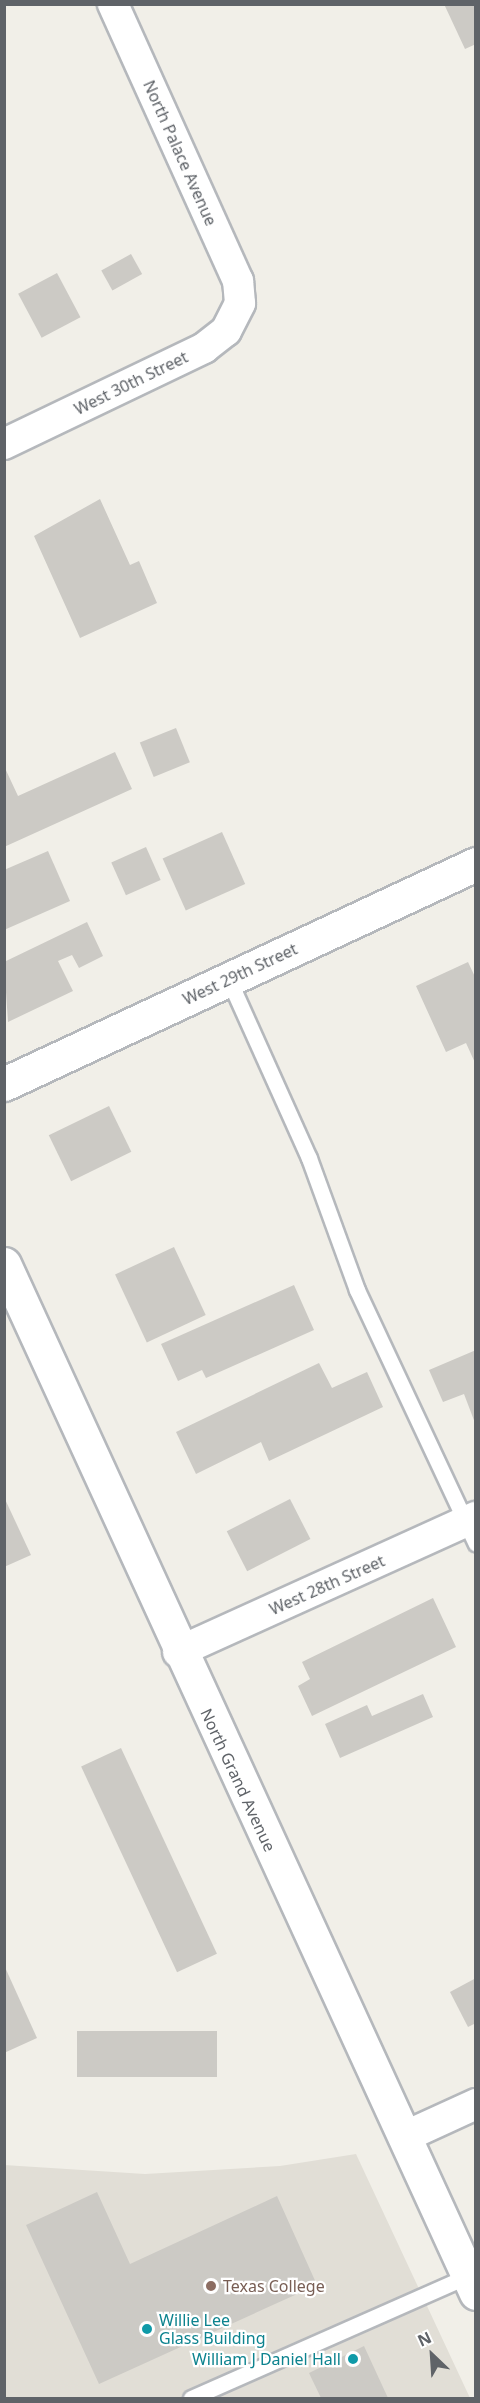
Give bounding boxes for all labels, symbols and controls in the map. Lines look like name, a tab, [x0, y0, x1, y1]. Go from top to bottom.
street label: North Palace Avenue	[139, 77, 221, 229]
street label: West 30th Street	[71, 347, 191, 419]
street label: West 29th Street	[180, 939, 300, 1009]
street label: West 28th Street	[266, 1551, 388, 1619]
street label: North Grand Avenue	[196, 1706, 280, 1854]
place label: Texas College	[223, 2276, 325, 2296]
marker: Texas College	[204, 2279, 218, 2293]
place label: Willie Lee Glass Building	[159, 2310, 265, 2348]
marker: Willie Lee Glass Building	[140, 2322, 154, 2336]
north arrow	[402, 2325, 462, 2385]
text: N	[414, 2326, 435, 2351]
place label: William J Daniel Hall	[192, 2349, 341, 2369]
marker: William J Daniel Hall	[346, 2352, 360, 2366]

